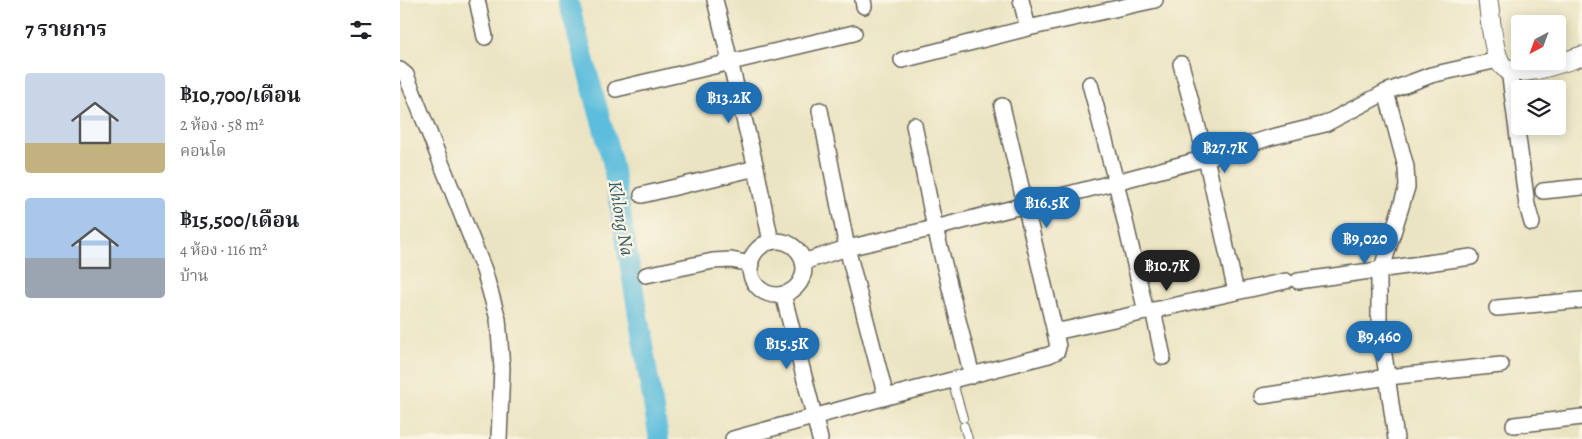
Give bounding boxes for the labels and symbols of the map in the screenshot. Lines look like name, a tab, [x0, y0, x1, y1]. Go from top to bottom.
north arrow	[1511, 15, 1566, 70]
pin: ฿13.2K	[688, 82, 770, 124]
pin: ฿27.7K	[1184, 132, 1266, 174]
water label: Khlong Na	[602, 179, 640, 258]
pin: ฿16.5K	[1006, 186, 1088, 229]
pin: ฿9,020	[1324, 222, 1406, 265]
pin: ฿10.7K	[1126, 250, 1208, 292]
pin: ฿9,460	[1338, 320, 1420, 363]
pin: ฿15.5K	[746, 328, 828, 370]

